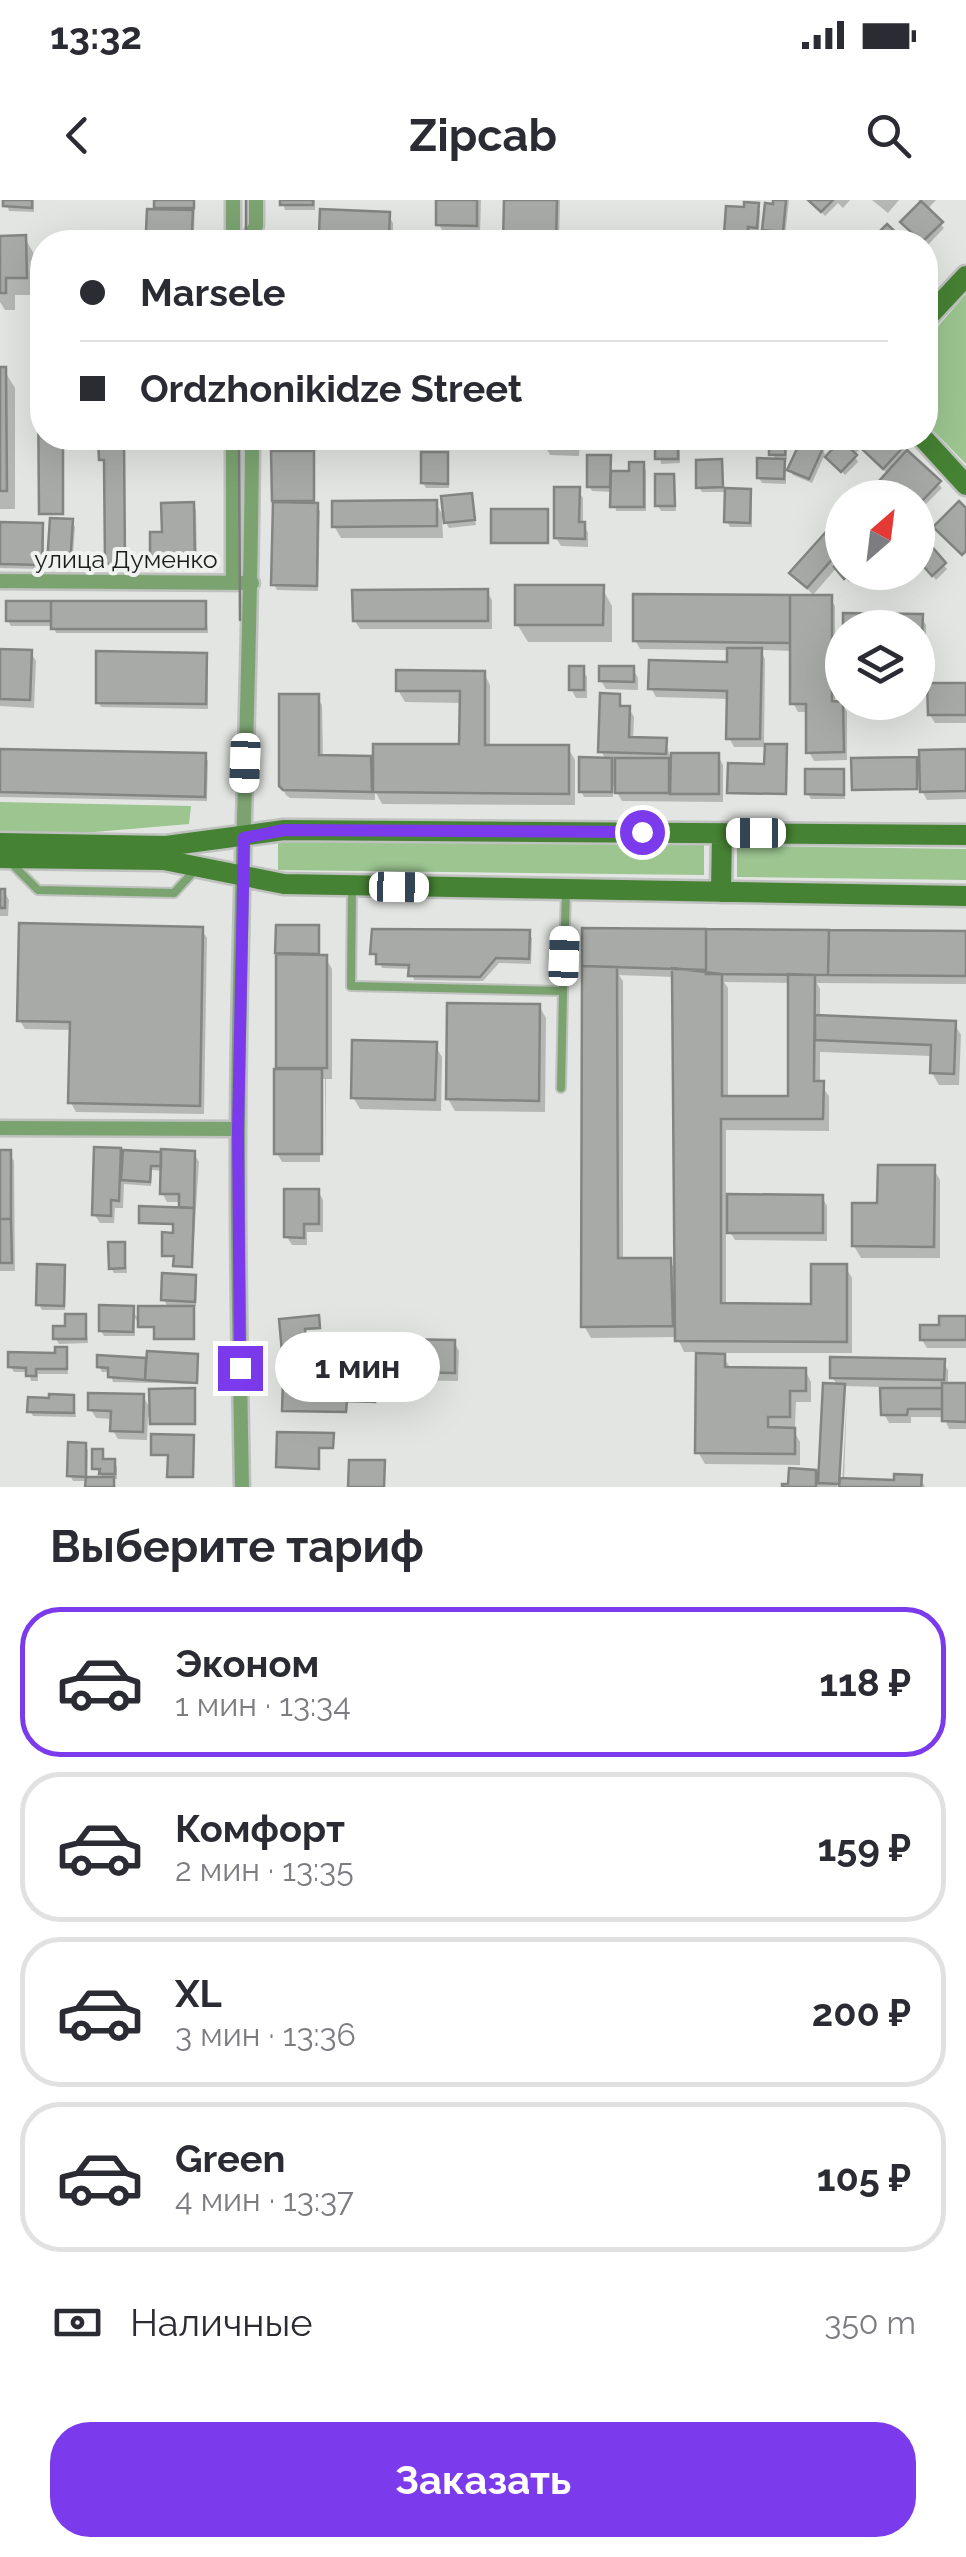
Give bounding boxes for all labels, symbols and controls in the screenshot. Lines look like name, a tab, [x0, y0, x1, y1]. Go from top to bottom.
text: 13:32	[50, 13, 142, 58]
icon: back	[50, 108, 105, 163]
icon: search	[861, 108, 916, 163]
text: Zipcab	[409, 109, 557, 162]
text: Marsele	[140, 270, 286, 315]
text: Ordzhonikidze Street	[140, 366, 522, 411]
north arrow	[825, 480, 935, 590]
map controls	[825, 480, 935, 720]
street label: улица Думенко	[34, 544, 218, 574]
button: layers	[825, 610, 935, 720]
car	[229, 732, 261, 794]
route start	[620, 810, 665, 855]
car	[726, 818, 786, 848]
car	[369, 871, 429, 903]
car	[548, 925, 580, 987]
callout: 1 мин	[275, 1333, 440, 1403]
route end	[218, 1346, 263, 1391]
text: 1 мин	[315, 1348, 400, 1385]
text: Выберите тариф	[50, 1520, 424, 1573]
icon: car	[55, 1637, 145, 1727]
text: Эконом	[175, 1641, 319, 1686]
text: 118 ₽	[819, 1660, 911, 1705]
text: 1 мин · 13:34	[175, 1686, 351, 1723]
icon: car	[55, 1802, 145, 1892]
text: Комфорт	[175, 1806, 345, 1851]
text: 159 ₽	[818, 1825, 911, 1870]
text: 2 мин · 13:35	[175, 1851, 354, 1888]
icon: car	[55, 1967, 145, 2057]
text: XL	[175, 1971, 222, 2016]
text: 200 ₽	[812, 1990, 911, 2035]
text: 3 мин · 13:36	[175, 2016, 356, 2053]
icon: car	[55, 2132, 145, 2222]
text: Green	[175, 2136, 285, 2181]
text: 105 ₽	[817, 2155, 911, 2200]
text: 4 мин · 13:37	[175, 2181, 354, 2218]
icon: cash	[50, 2295, 105, 2350]
text: Наличные	[130, 2300, 313, 2345]
text: 350 m	[824, 2304, 916, 2341]
button: Заказать	[50, 2422, 916, 2537]

